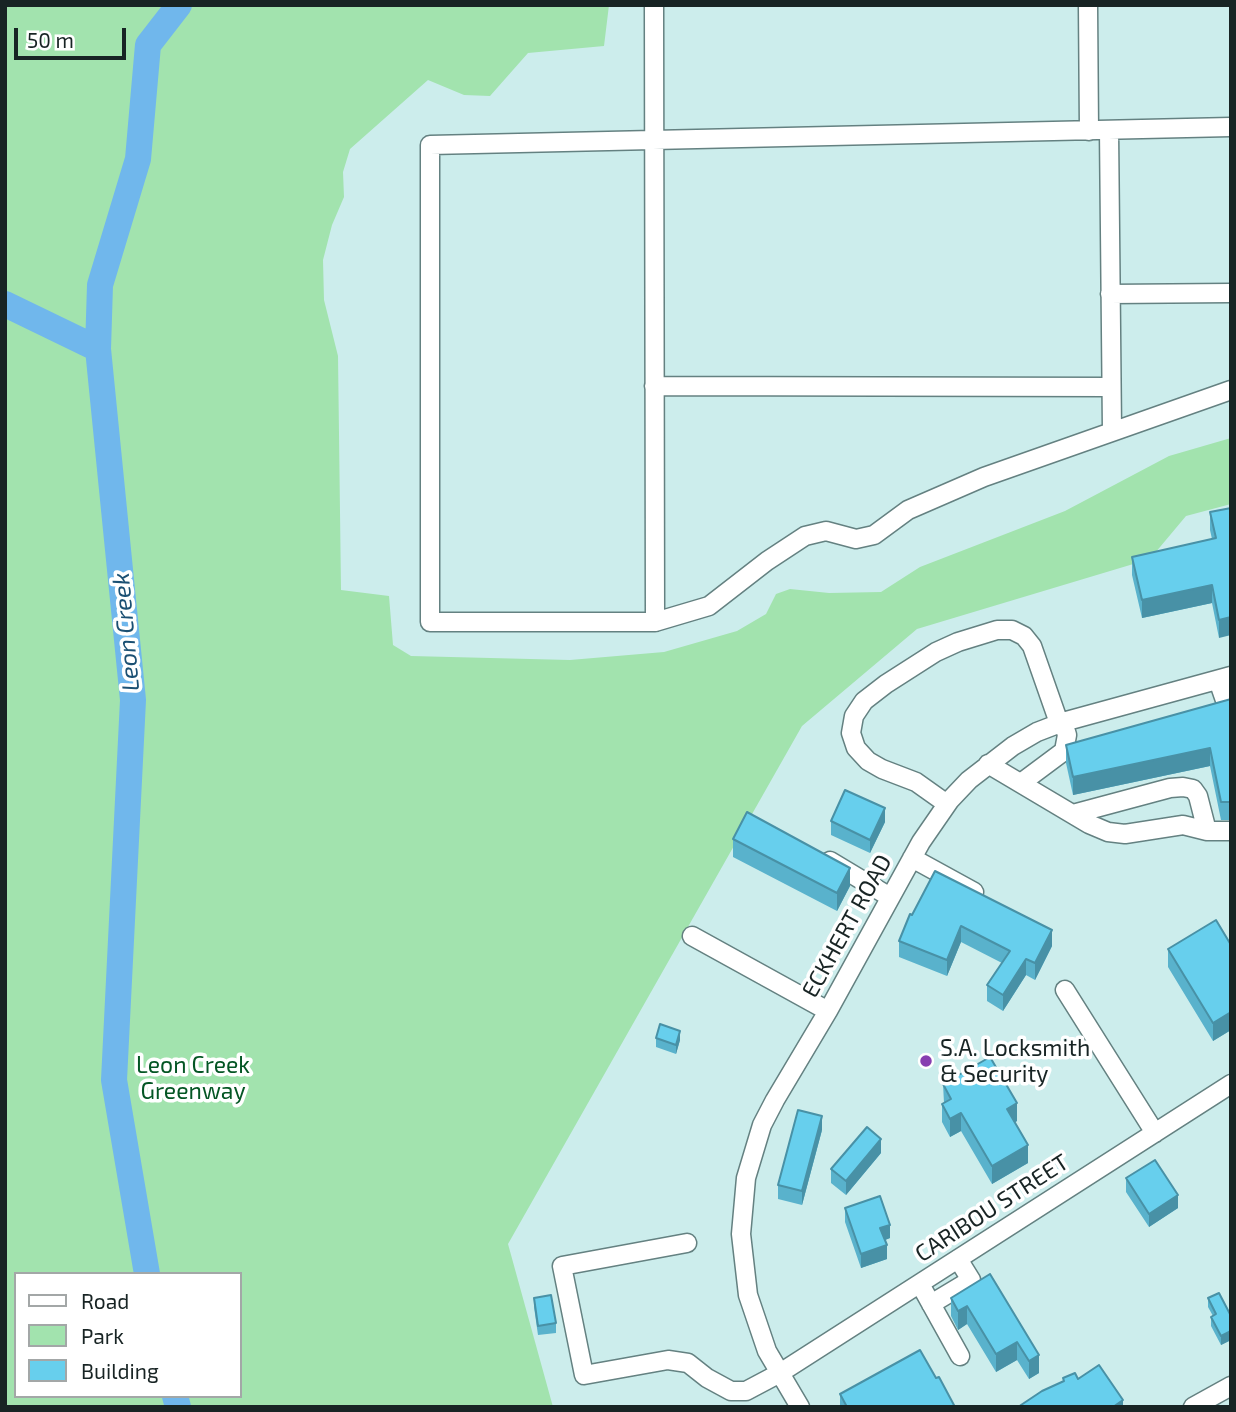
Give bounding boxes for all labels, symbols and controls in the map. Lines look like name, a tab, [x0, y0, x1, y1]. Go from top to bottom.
scale bar	[18, 14, 130, 58]
text: 50 m	[27, 27, 74, 52]
water label: Leon Creek	[106, 572, 146, 692]
street label: ECKHERT ROAD	[796, 850, 898, 1002]
place label: S.A. Locksmith & Security	[940, 1034, 1090, 1088]
park label: Leon Creek Greenway	[136, 1051, 250, 1105]
marker: S.A. Locksmith & Security	[918, 1053, 934, 1069]
street label: CARIBOU STREET	[910, 1148, 1074, 1268]
legend	[14, 1272, 242, 1398]
text: Road	[81, 1288, 129, 1313]
text: Park	[81, 1323, 124, 1348]
text: Building	[81, 1358, 159, 1383]

